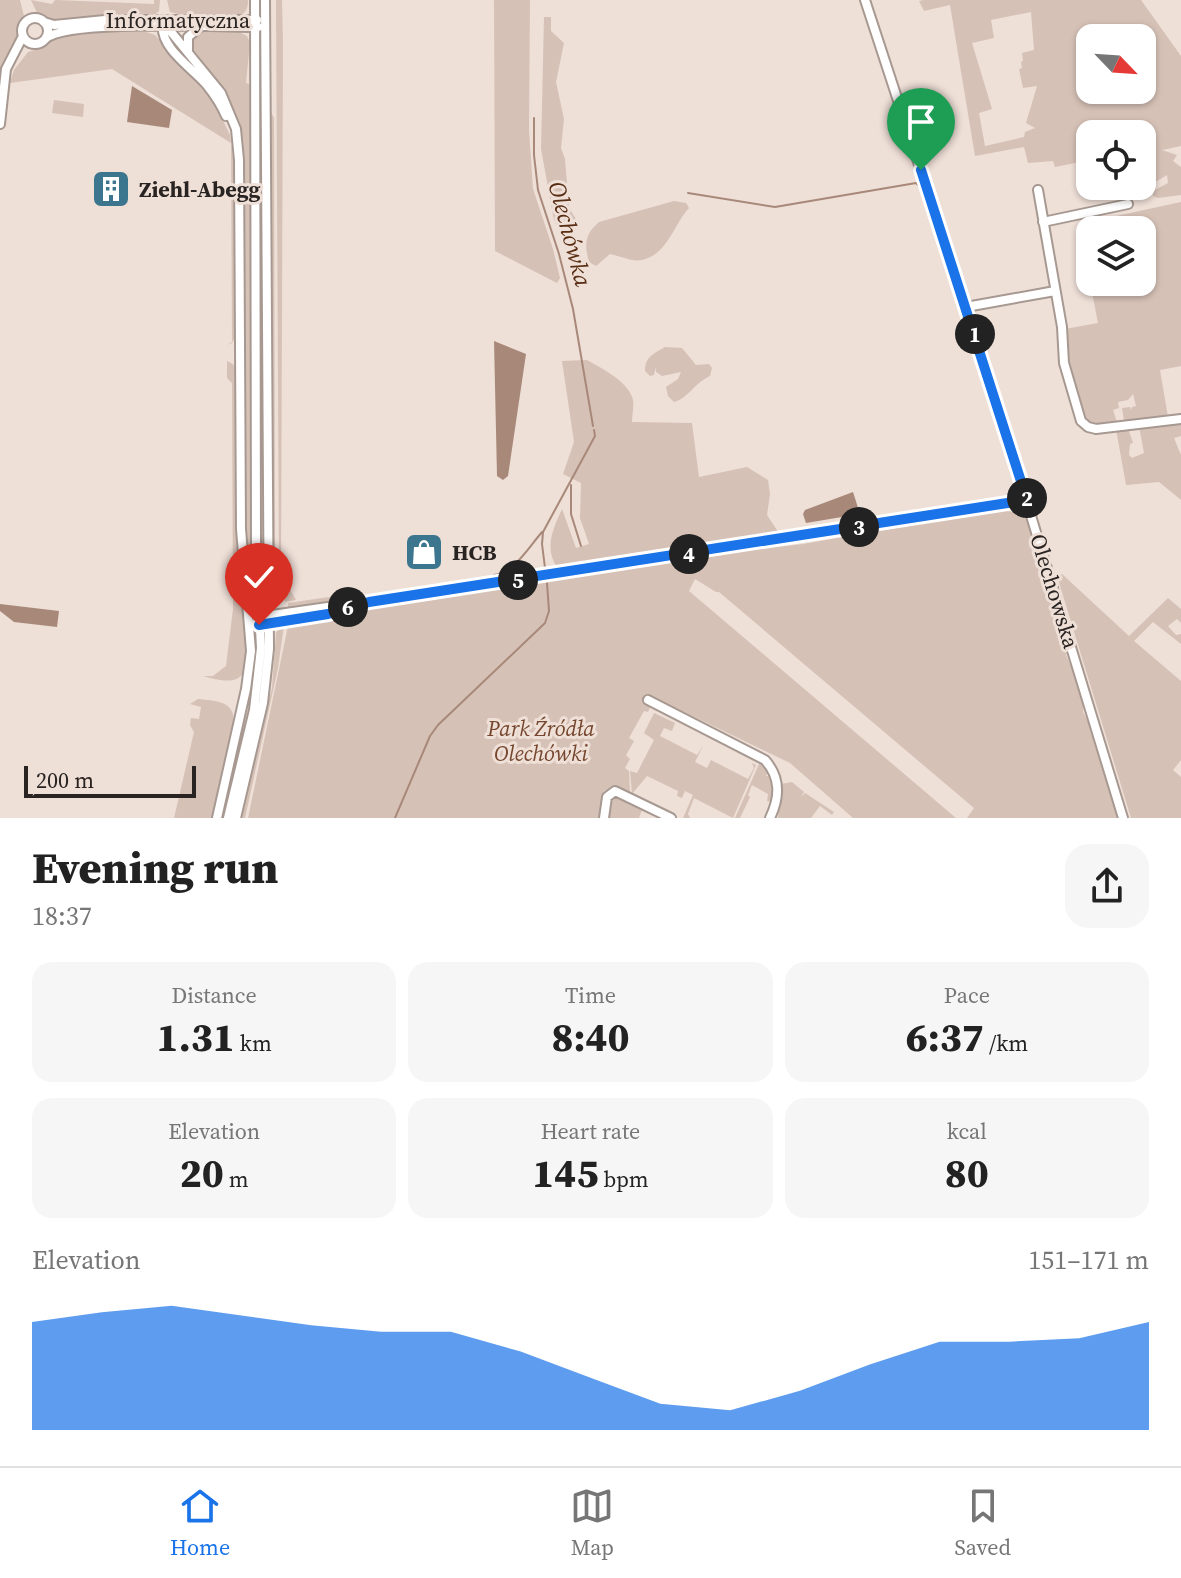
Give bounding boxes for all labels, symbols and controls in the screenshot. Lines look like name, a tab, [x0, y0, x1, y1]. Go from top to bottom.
street label: Informatyczna	[106, 5, 251, 35]
north arrow	[1076, 24, 1156, 104]
map controls	[1076, 24, 1156, 296]
pin	[887, 88, 955, 170]
icon: arrive	[899, 100, 943, 144]
button: locate	[1076, 120, 1156, 200]
building icon: Ziehl-Abegg	[90, 168, 132, 210]
place label: Ziehl-Abegg	[139, 174, 261, 204]
water label: Olechówka	[541, 178, 600, 291]
button: layers	[1076, 216, 1156, 296]
pin: 1	[955, 314, 995, 354]
text: 1	[969, 319, 981, 349]
pin: 2	[1007, 478, 1047, 518]
text: 2	[1021, 483, 1033, 513]
pin: 3	[839, 507, 879, 547]
text: 3	[853, 512, 865, 542]
street label: Olechowska	[1023, 530, 1087, 653]
shop icon: HCB	[403, 531, 445, 573]
pin: 4	[669, 534, 709, 574]
place label: HCB	[452, 537, 497, 567]
text: 4	[683, 539, 695, 569]
pin	[225, 543, 293, 625]
icon: check	[237, 555, 281, 599]
pin: 5	[498, 560, 538, 600]
text: 5	[512, 565, 524, 595]
pin: 6	[328, 587, 368, 627]
text: 6	[342, 592, 354, 622]
park label: Park Źródła Olechówki	[486, 713, 595, 768]
scale bar	[24, 762, 196, 798]
text: 200 m	[36, 765, 94, 795]
text: Evening run	[32, 837, 278, 898]
button: share	[1065, 844, 1149, 928]
text: 18:37	[32, 898, 92, 934]
text: Distance	[172, 980, 257, 1010]
text: Time	[565, 980, 616, 1010]
text: Pace	[944, 980, 990, 1010]
text: 1.31	[157, 1010, 235, 1064]
text: 8:40	[551, 1010, 630, 1064]
text: 6:37	[906, 1010, 984, 1064]
text: km	[235, 1028, 272, 1058]
text: /km	[984, 1028, 1028, 1058]
text: Elevation	[168, 1116, 260, 1146]
text: Heart rate	[541, 1116, 640, 1146]
text: kcal	[947, 1116, 987, 1146]
text: 20	[180, 1146, 224, 1200]
text: 145	[532, 1146, 598, 1200]
text: 80	[945, 1146, 989, 1200]
text: m	[224, 1164, 249, 1194]
text: bpm	[598, 1164, 649, 1194]
text: Elevation	[32, 1242, 141, 1278]
text: 151–171 m	[1028, 1242, 1149, 1278]
tab: Home	[170, 1484, 230, 1562]
tab: Map	[570, 1484, 614, 1562]
tab: Saved	[955, 1484, 1011, 1562]

